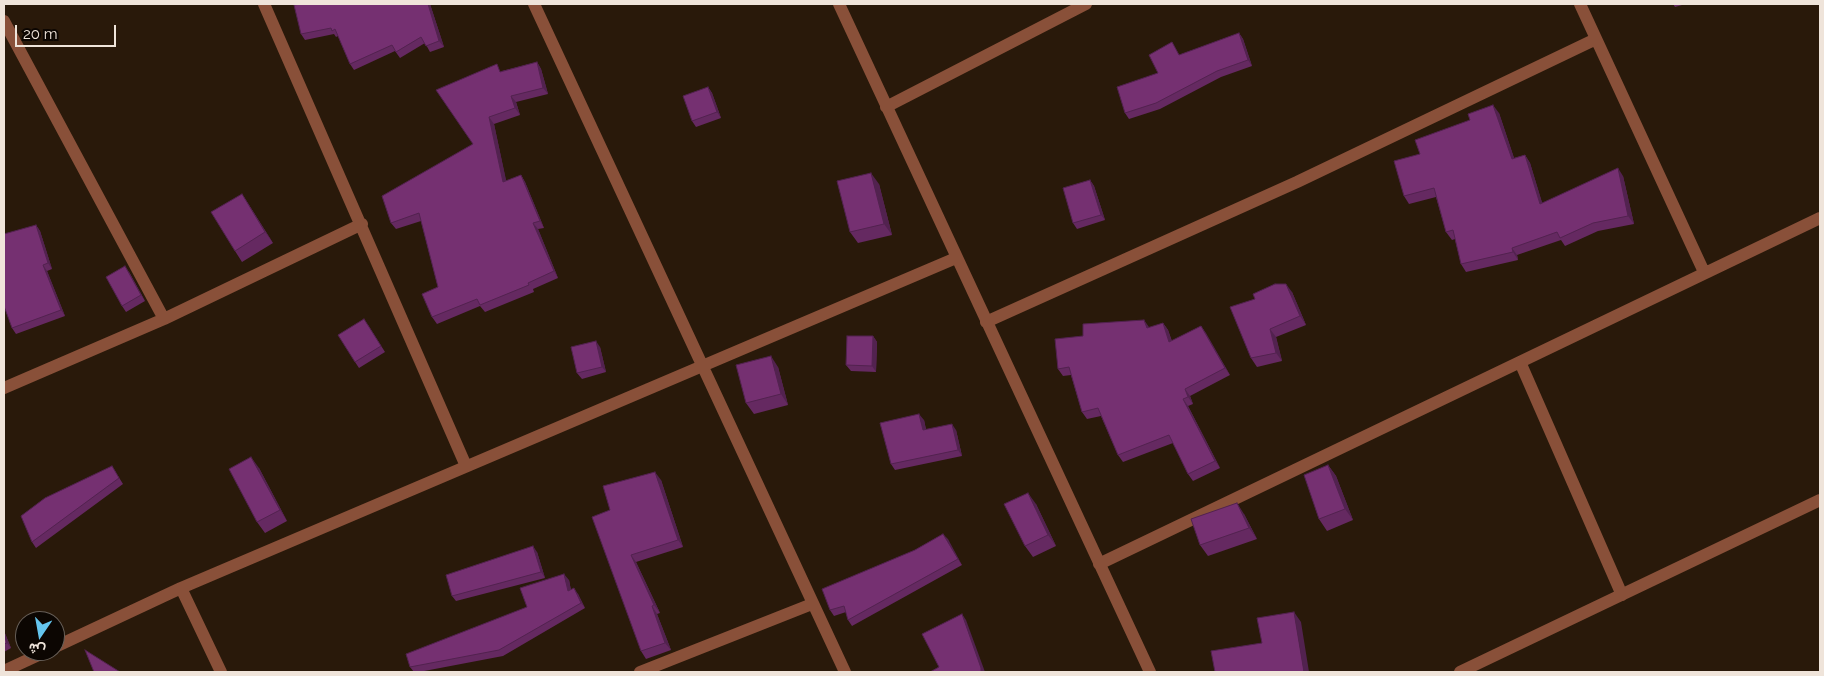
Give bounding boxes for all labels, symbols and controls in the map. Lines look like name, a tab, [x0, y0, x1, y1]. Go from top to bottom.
scale bar	[18, 15, 119, 47]
text: 20 m	[23, 25, 58, 43]
north arrow	[15, 611, 65, 661]
text: ش	[27, 640, 47, 659]

